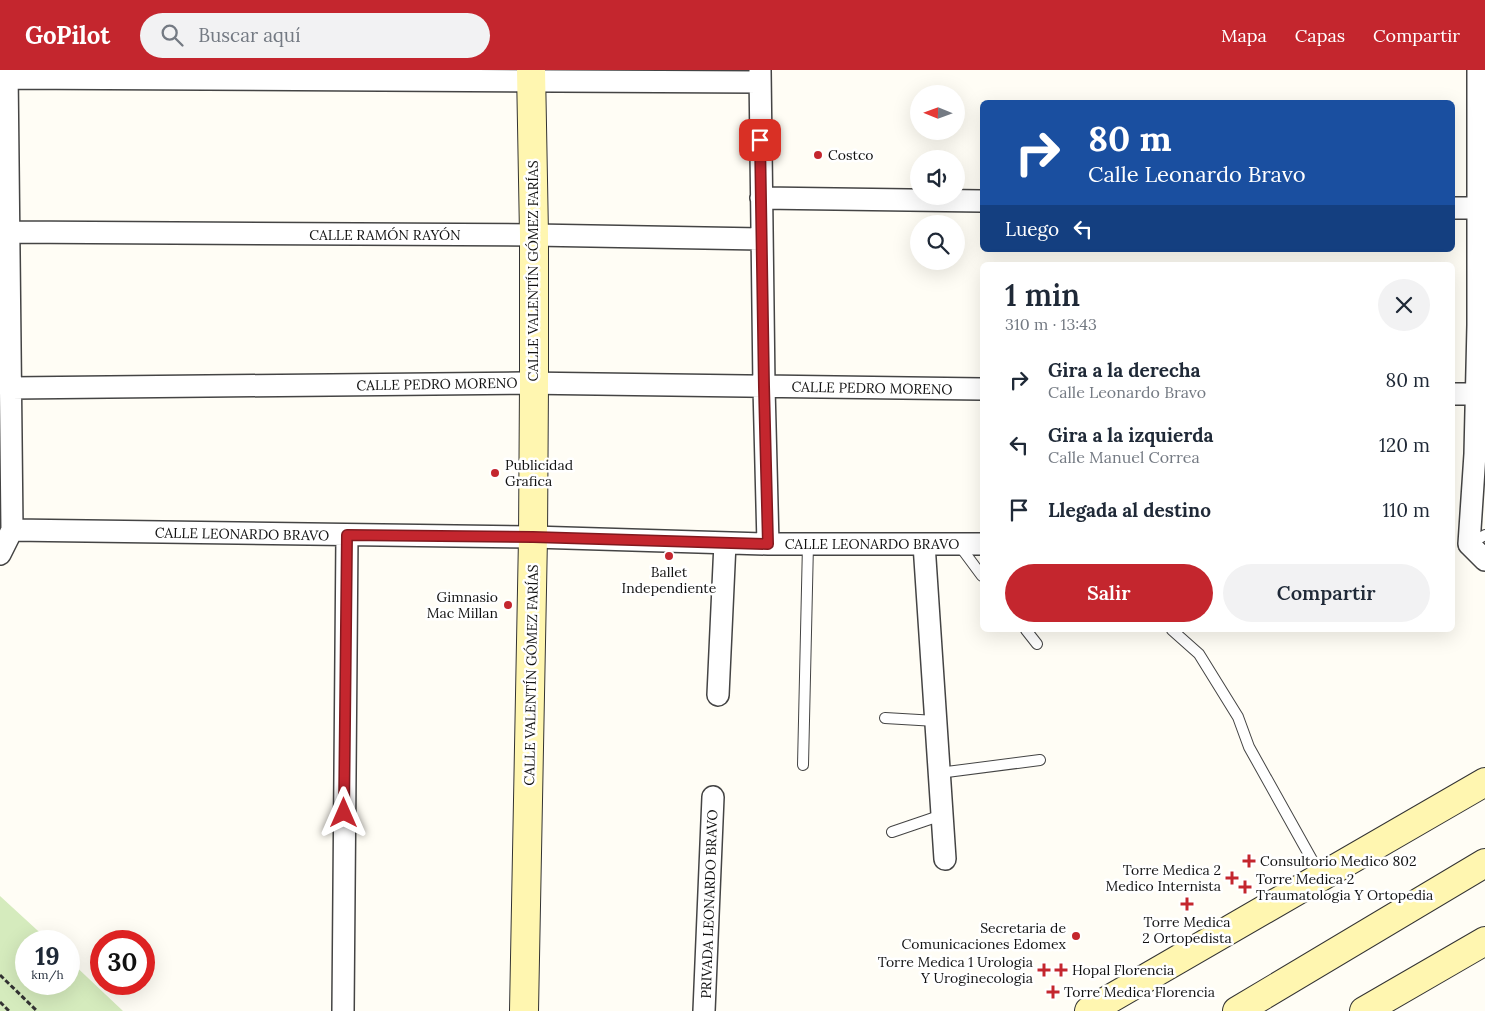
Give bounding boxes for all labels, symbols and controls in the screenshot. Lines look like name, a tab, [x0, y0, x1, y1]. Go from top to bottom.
search box	[140, 13, 490, 58]
text: GoPilot	[25, 20, 110, 51]
icon: search	[158, 21, 186, 49]
text: Buscar aquí	[198, 23, 300, 47]
text: Mapa	[1221, 24, 1267, 47]
text: Capas	[1295, 24, 1345, 47]
text: Compartir	[1373, 24, 1460, 47]
north arrow	[910, 85, 965, 140]
map controls	[910, 85, 965, 270]
text: 80 m	[1088, 116, 1172, 161]
pin	[739, 119, 781, 161]
icon: right	[1005, 120, 1070, 185]
icon: arrive	[746, 126, 774, 154]
place label: Costco	[828, 146, 873, 164]
marker: Costco	[812, 149, 824, 161]
button: sound	[910, 150, 965, 205]
street label: CALLE VALENTÍN GÓMEZ FARÍAS	[524, 160, 542, 382]
text: Calle Leonardo Bravo	[1088, 160, 1306, 188]
button: search	[910, 215, 965, 270]
icon: left	[1069, 215, 1097, 243]
text: Luego	[1005, 217, 1059, 241]
street label: CALLE RAMÓN RAYÓN	[309, 226, 461, 244]
text: 1 min	[1005, 276, 1080, 314]
button: close	[1378, 279, 1430, 331]
text: 310 m · 13:43	[1005, 314, 1097, 334]
text: Gira a la derecha	[1048, 358, 1201, 382]
icon: right	[1005, 366, 1033, 394]
text: 80 m	[1386, 368, 1430, 392]
street label: CALLE PEDRO MORENO	[356, 374, 518, 394]
street label: CALLE PEDRO MORENO	[791, 378, 953, 398]
text: Calle Leonardo Bravo	[1048, 382, 1206, 402]
text: Gira a la izquierda	[1048, 423, 1214, 447]
icon: left	[1005, 431, 1033, 459]
text: 120 m	[1379, 433, 1430, 457]
text: Calle Manuel Correa	[1048, 447, 1200, 467]
place label: Publicidad Grafica	[505, 456, 573, 490]
marker: Publicidad Grafica	[489, 467, 501, 479]
icon: arrive	[1005, 496, 1033, 524]
text: Llegada al destino	[1048, 498, 1211, 522]
text: 110 m	[1382, 498, 1430, 522]
street label: CALLE LEONARDO BRAVO	[155, 523, 329, 545]
street label: CALLE LEONARDO BRAVO	[785, 535, 959, 553]
marker: Ballet Independiente	[663, 550, 675, 562]
place label: Ballet Independiente	[622, 563, 717, 597]
street label: CALLE VALENTÍN GÓMEZ FARÍAS	[520, 564, 542, 786]
button: Salir	[1005, 564, 1213, 622]
button: Compartir	[1223, 564, 1430, 622]
place label: Gimnasio Mac Millan	[427, 588, 498, 622]
marker: Gimnasio Mac Millan	[502, 599, 514, 611]
position arrow	[317, 786, 369, 838]
street label: PRIVADA LEONARDO BRAVO	[697, 809, 721, 999]
place label: Consultorio Medico 802	[1260, 852, 1416, 870]
marker: Consultorio Medico 802	[1242, 854, 1256, 868]
place label: Torre Medica 2 Medico Internista	[1106, 861, 1221, 895]
place label: Torre Medica 2 Traumatologia Y Ortopedia	[1256, 870, 1433, 904]
marker: Torre Medica 2 Medico Internista	[1225, 871, 1239, 885]
marker: Torre Medica 2 Traumatologia Y Ortopedia	[1238, 880, 1252, 894]
marker: Torre Medica 2 Ortopedista	[1180, 897, 1194, 911]
place label: Torre Medica 2 Ortopedista	[1142, 913, 1232, 947]
place label: Secretaria de Comunicaciones Edomex	[902, 919, 1067, 953]
speed limit sign: 30	[90, 930, 155, 995]
marker: Secretaria de Comunicaciones Edomex	[1070, 930, 1082, 942]
text: 19	[35, 940, 60, 972]
place label: Torre Medica 1 Urologia Y Uroginecologia	[878, 953, 1033, 987]
place label: Hopal Florencia	[1072, 961, 1174, 979]
marker: Torre Medica 1 Urologia Y Uroginecologia	[1037, 963, 1051, 977]
marker: Hopal Florencia	[1054, 963, 1068, 977]
text: km/h	[31, 967, 64, 982]
place label: Torre Medica Florencia	[1064, 983, 1215, 1001]
marker: Torre Medica Florencia	[1046, 985, 1060, 999]

